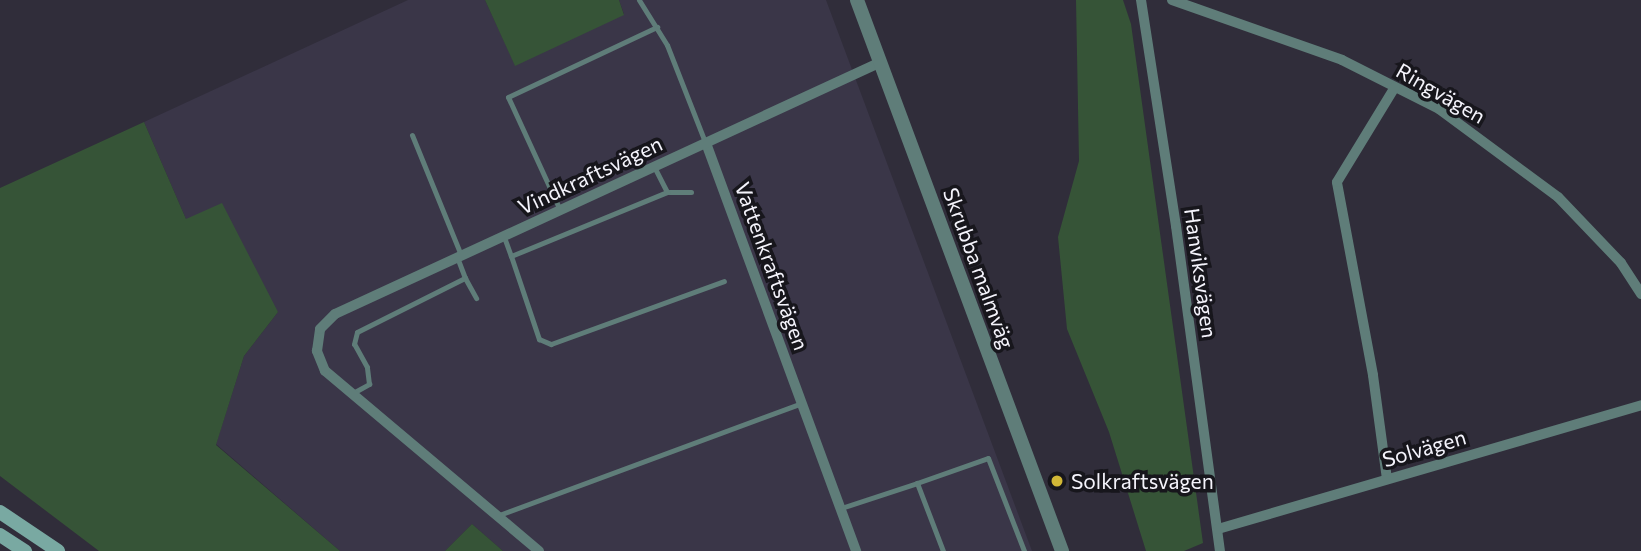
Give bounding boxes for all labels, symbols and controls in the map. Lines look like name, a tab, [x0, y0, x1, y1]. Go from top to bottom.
street label: Ringvägen	[1392, 57, 1490, 129]
street label: Vindkraftsvägen	[514, 131, 666, 219]
street label: Vattenkraftsvägen	[730, 179, 814, 353]
street label: Skrubba malmväg	[938, 184, 1020, 352]
street label: Hanviksvägen	[1179, 206, 1223, 340]
street label: Solvägen	[1379, 424, 1469, 472]
place label: Solkraftsvägen	[1071, 468, 1214, 494]
marker: Solkraftsvägen	[1049, 473, 1065, 489]

